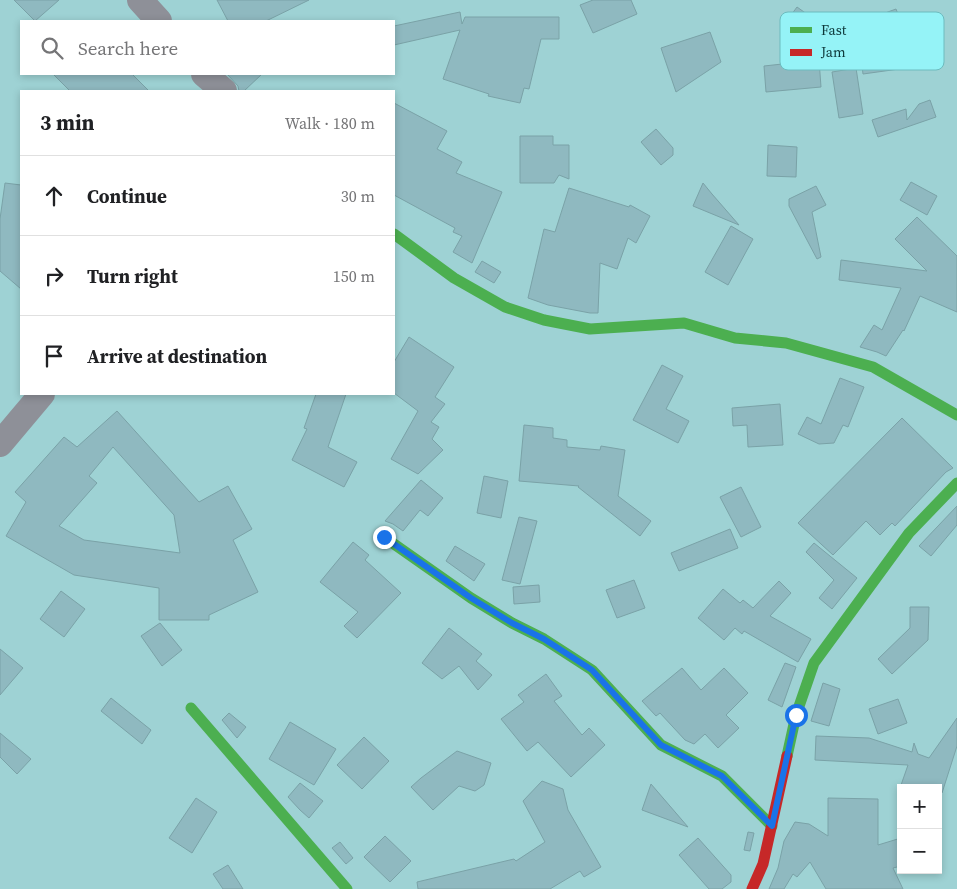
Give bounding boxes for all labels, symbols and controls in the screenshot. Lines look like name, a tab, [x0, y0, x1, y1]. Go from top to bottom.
legend	[780, 12, 944, 70]
search box	[20, 20, 395, 75]
text: Fast	[821, 20, 847, 40]
icon: search	[38, 34, 66, 62]
text: Search here	[78, 35, 178, 61]
text: Jam	[820, 42, 846, 62]
text: 3 min	[40, 108, 95, 137]
text: Walk · 180 m	[285, 112, 375, 134]
icon: ahead	[40, 182, 68, 210]
text: Continue	[87, 183, 167, 209]
text: 30 m	[341, 185, 375, 207]
icon: right	[40, 262, 68, 290]
text: Turn right	[87, 263, 178, 289]
text: 150 m	[333, 265, 375, 287]
icon: arrive	[40, 342, 68, 370]
text: Arrive at destination	[87, 343, 267, 369]
route end	[373, 526, 396, 549]
route start	[785, 704, 808, 727]
map controls	[897, 784, 942, 874]
button: +	[897, 784, 942, 829]
button: −	[897, 829, 942, 874]

